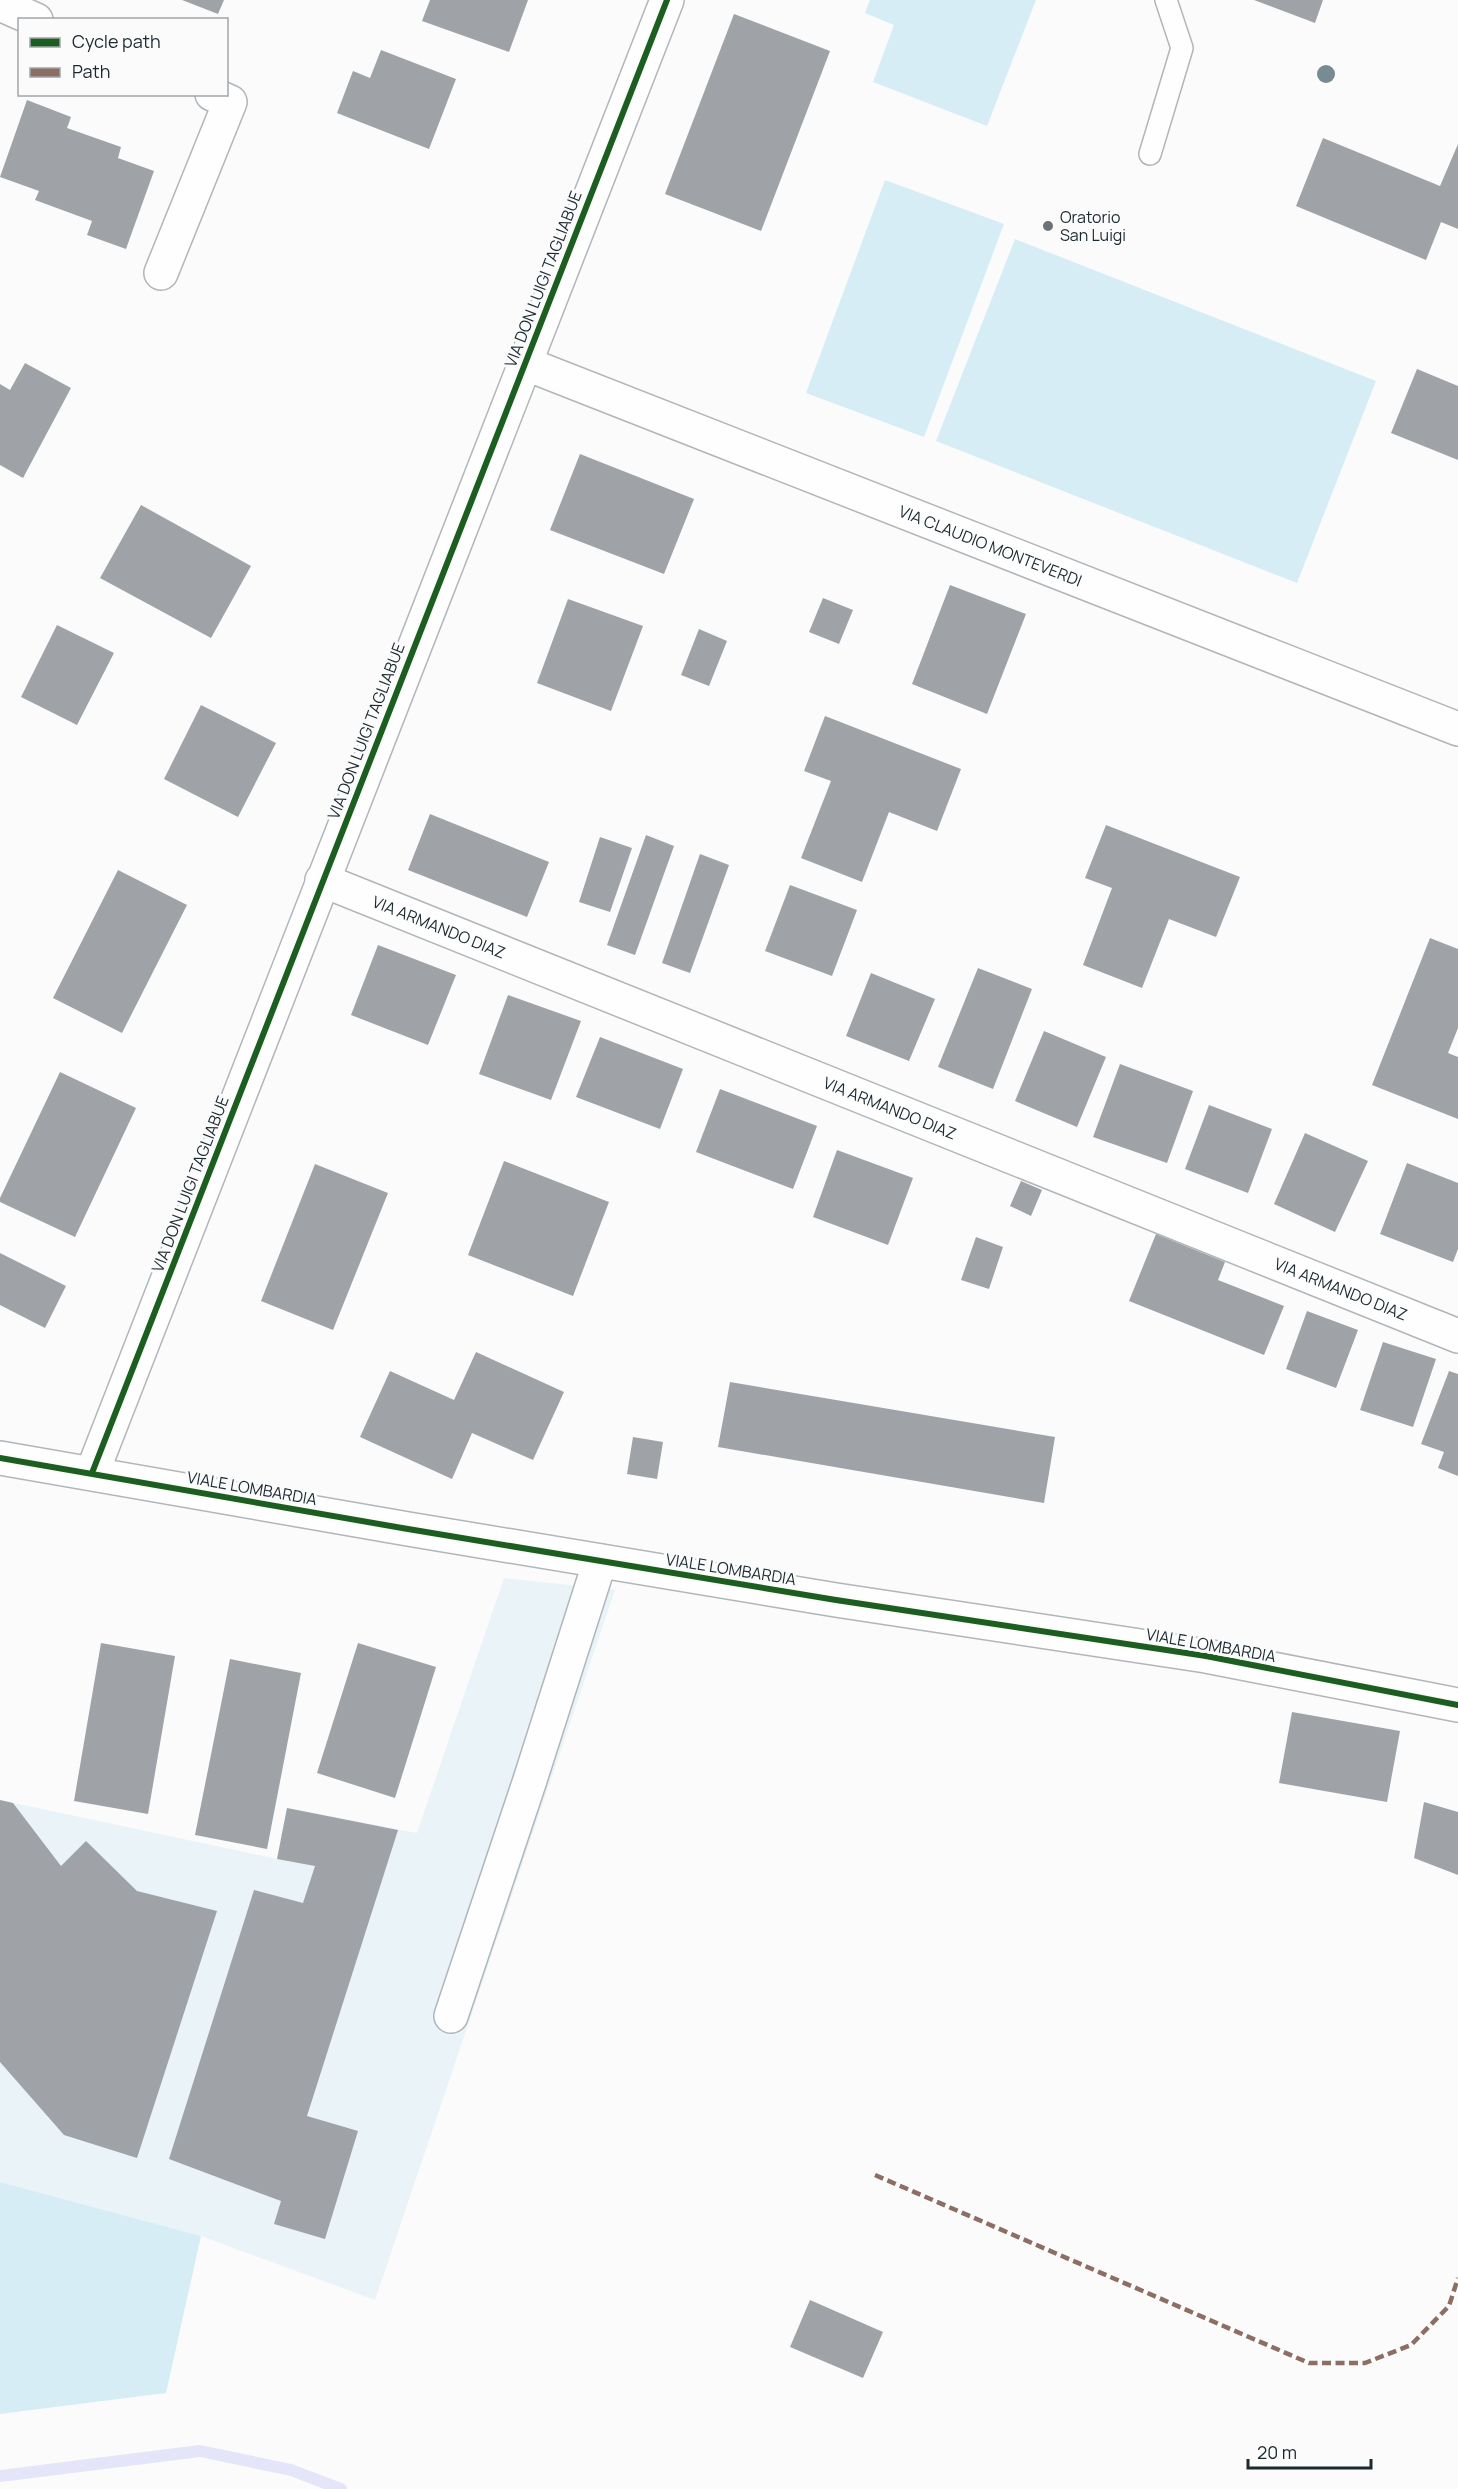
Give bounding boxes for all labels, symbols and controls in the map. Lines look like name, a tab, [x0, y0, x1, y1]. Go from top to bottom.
legend	[18, 18, 228, 96]
text: Cycle path	[72, 29, 161, 53]
text: Path	[72, 59, 110, 83]
street label: VIA DON LUIGI TAGLIABUE	[499, 188, 587, 370]
place label: Oratorio San Luigi	[1060, 206, 1126, 246]
marker: Oratorio San Luigi	[1041, 219, 1055, 233]
street label: VIA CLAUDIO MONTEVERDI	[896, 500, 1085, 592]
street label: VIA DON LUIGI TAGLIABUE	[322, 640, 410, 822]
street label: VIA ARMANDO DIAZ	[369, 890, 509, 964]
street label: VIA ARMANDO DIAZ	[820, 1071, 960, 1145]
street label: VIA DON LUIGI TAGLIABUE	[146, 1093, 234, 1275]
street label: VIA ARMANDO DIAZ	[1271, 1252, 1411, 1326]
street label: VIALE LOMBARDIA	[185, 1466, 319, 1510]
street label: VIALE LOMBARDIA	[664, 1548, 798, 1590]
street label: VIALE LOMBARDIA	[1144, 1623, 1278, 1667]
scale bar	[1248, 2432, 1371, 2470]
text: 20 m	[1257, 2440, 1297, 2464]

